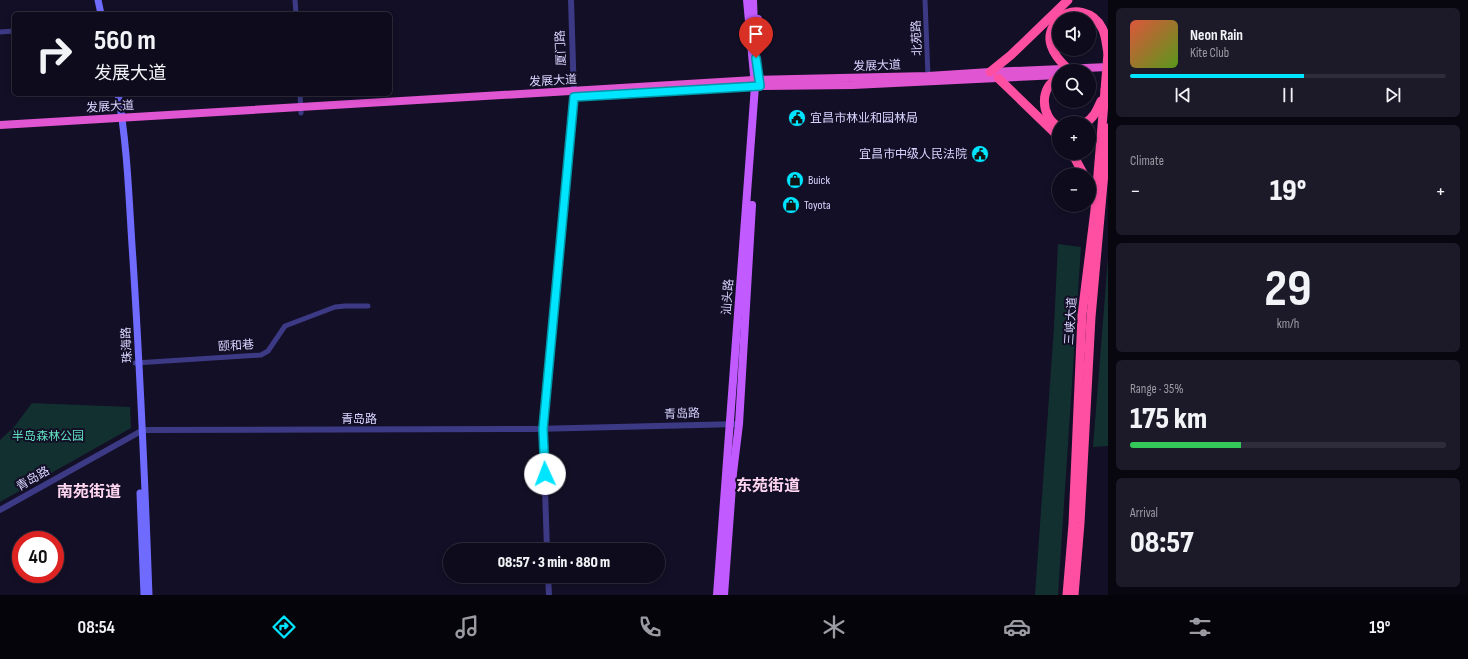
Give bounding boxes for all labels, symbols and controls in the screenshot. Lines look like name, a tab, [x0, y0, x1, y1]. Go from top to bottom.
map controls	[1052, 12, 1096, 212]
button: sound	[1052, 12, 1096, 56]
pin	[739, 17, 773, 58]
street label: 北苑路	[909, 20, 925, 56]
icon: arrive	[745, 23, 767, 45]
text: 560 m	[94, 24, 156, 57]
text: Neon Rain	[1190, 26, 1243, 45]
icon: right	[28, 28, 80, 80]
street label: 厦门路	[553, 30, 569, 66]
text: Kite Club	[1190, 45, 1229, 61]
street label: 发展大道	[853, 58, 901, 74]
text: 发展大道	[94, 63, 166, 84]
button: search	[1052, 64, 1096, 108]
street label: 发展大道	[529, 72, 577, 90]
icon: previous	[1172, 84, 1194, 106]
icon: pause	[1277, 84, 1299, 106]
icon: next	[1382, 84, 1404, 106]
street label: 发展大道	[86, 98, 134, 116]
public building icon: 宜昌市林业和园林局	[787, 108, 807, 128]
place label: 宜昌市林业和园林局	[810, 111, 918, 126]
button: +	[1052, 116, 1096, 160]
public building icon: 宜昌市中级人民法院	[970, 144, 990, 164]
place label: 宜昌市中级人民法院	[859, 147, 967, 162]
text: Climate	[1130, 153, 1164, 169]
button: −	[1052, 168, 1096, 212]
shop icon: Buick	[785, 170, 805, 190]
place label: Buick	[808, 173, 830, 188]
text: 19°	[1270, 173, 1306, 209]
text: −	[1130, 178, 1141, 205]
text: +	[1435, 178, 1446, 205]
shop icon: Toyota	[781, 195, 801, 215]
place label: Toyota	[804, 198, 831, 213]
text: 29	[1264, 258, 1312, 321]
street label: 汕头路	[719, 279, 737, 315]
street label: 三峡大道	[1062, 297, 1080, 345]
text: km/h	[1277, 316, 1299, 332]
street label: 珠海路	[119, 327, 135, 363]
street label: 颐和巷	[218, 337, 254, 355]
text: Range · 35%	[1130, 381, 1184, 397]
text: 175 km	[1130, 401, 1207, 437]
street label: 青岛路	[664, 406, 700, 422]
street label: 青岛路	[341, 412, 377, 427]
park label: 半岛森林公园	[12, 429, 84, 444]
position arrow	[524, 453, 566, 495]
street label: 青岛路	[14, 464, 52, 494]
district label: 东苑街道	[736, 477, 800, 496]
district label: 南苑街道	[57, 483, 121, 502]
text: Arrival	[1130, 505, 1158, 521]
text: 08:57	[1130, 525, 1194, 561]
speed limit sign: 40	[12, 531, 64, 583]
text: 08:57 · 3 min · 880 m	[498, 553, 610, 572]
icon: directions	[270, 613, 298, 641]
icon: music	[453, 613, 481, 641]
icon: phone	[636, 613, 664, 641]
icon: climate	[820, 613, 848, 641]
icon: car	[1003, 613, 1031, 641]
icon: filters	[1186, 613, 1214, 641]
text: 08:54	[78, 617, 115, 638]
text: 19°	[1369, 617, 1390, 638]

